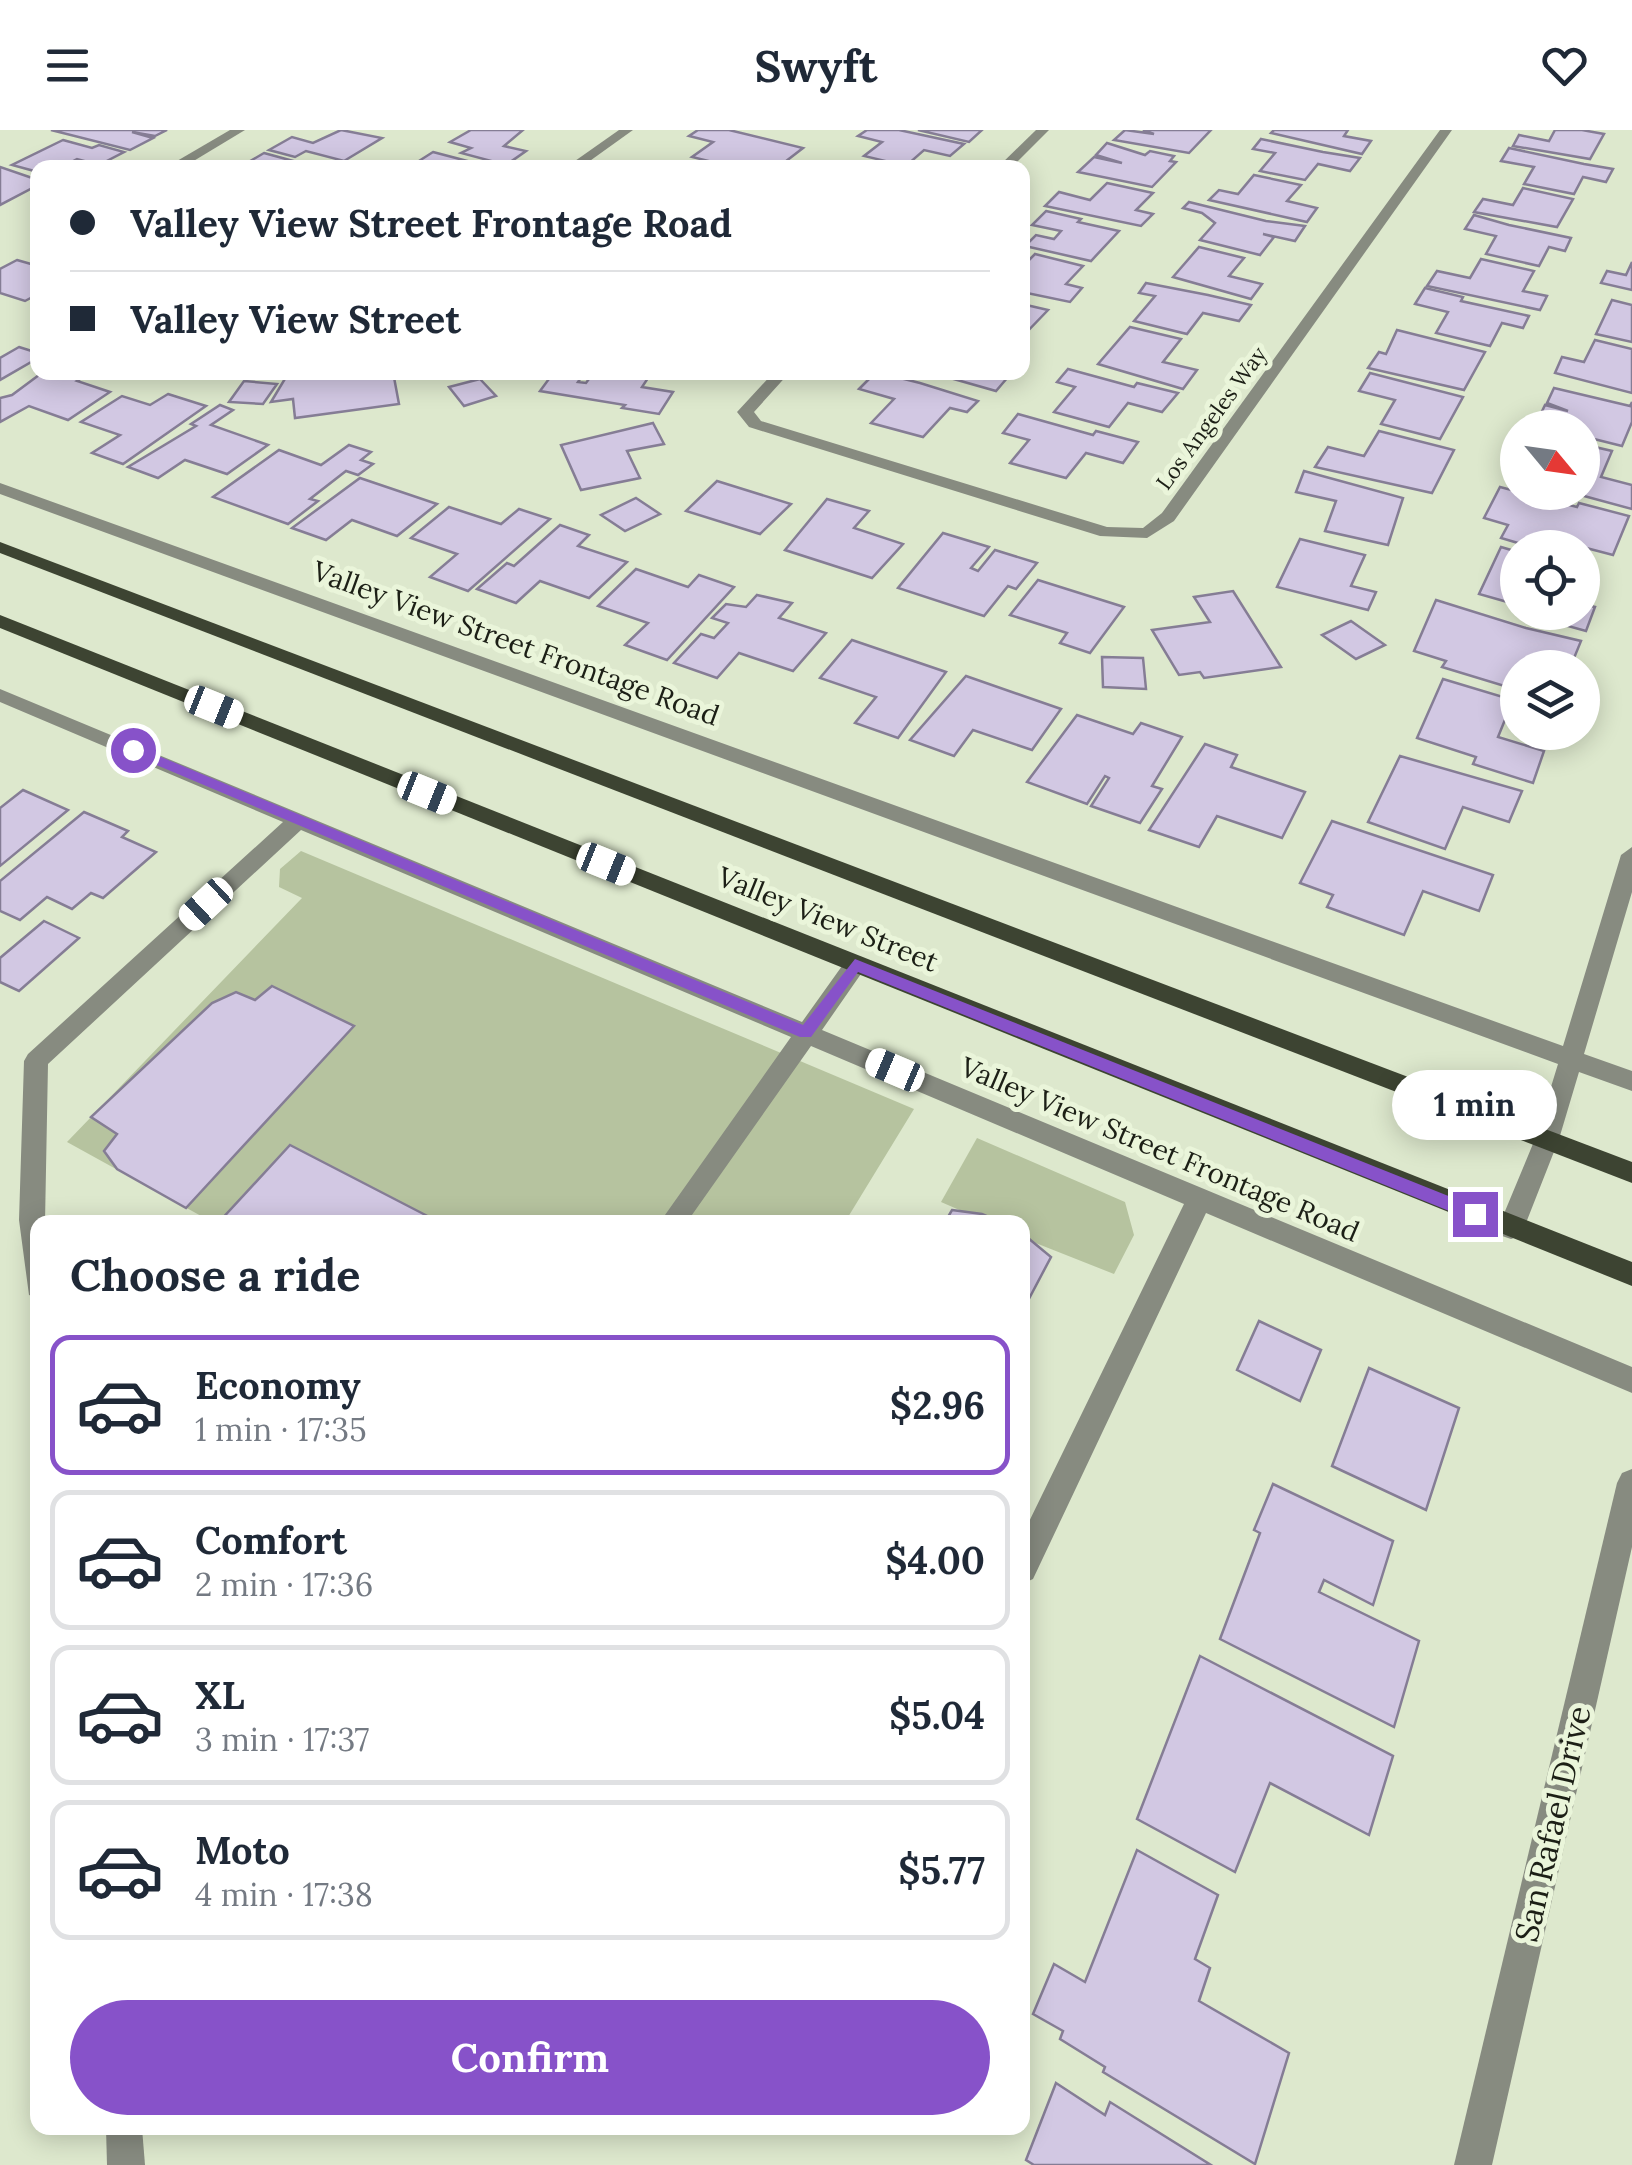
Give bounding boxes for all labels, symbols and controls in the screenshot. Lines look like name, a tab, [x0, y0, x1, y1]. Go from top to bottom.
text: Swyft	[755, 37, 877, 94]
icon: menu	[40, 38, 95, 93]
icon: heart	[1537, 38, 1592, 93]
text: Valley View Street Frontage Road	[130, 199, 732, 247]
text: Valley View Street	[130, 295, 461, 343]
street label: Los Angeles Way	[1150, 341, 1273, 495]
north arrow	[1500, 410, 1600, 510]
map controls	[1500, 410, 1600, 750]
button: locate	[1500, 530, 1600, 630]
street label: Valley View Street Frontage Road	[307, 552, 724, 733]
button: layers	[1500, 650, 1600, 750]
car	[181, 682, 247, 732]
route start	[111, 728, 156, 773]
car	[394, 768, 460, 818]
car	[573, 839, 639, 889]
street label: Valley View Street	[712, 858, 944, 980]
car	[174, 873, 238, 935]
car	[862, 1044, 928, 1096]
street label: Valley View Street Frontage Road	[954, 1048, 1365, 1250]
callout: 1 min	[1392, 1069, 1558, 1139]
text: 1 min	[1434, 1084, 1515, 1125]
route end	[1453, 1192, 1498, 1237]
text: Choose a ride	[70, 1246, 360, 1303]
icon: car	[75, 1360, 165, 1450]
text: Economy	[195, 1361, 361, 1409]
text: $2.96	[890, 1381, 985, 1429]
text: 1 min · 17:35	[195, 1409, 367, 1450]
icon: car	[75, 1515, 165, 1605]
text: Comfort	[195, 1516, 347, 1564]
text: $4.00	[885, 1536, 985, 1584]
text: 2 min · 17:36	[195, 1564, 373, 1605]
icon: car	[75, 1670, 165, 1760]
text: XL	[195, 1671, 245, 1719]
text: $5.04	[889, 1691, 985, 1739]
street label: San Rafael Drive	[1505, 1702, 1600, 1946]
text: 3 min · 17:37	[195, 1719, 369, 1760]
icon: car	[75, 1825, 165, 1915]
text: Moto	[195, 1826, 290, 1874]
text: $5.77	[898, 1846, 985, 1894]
text: 4 min · 17:38	[195, 1874, 373, 1915]
button: Confirm	[70, 2000, 990, 2115]

